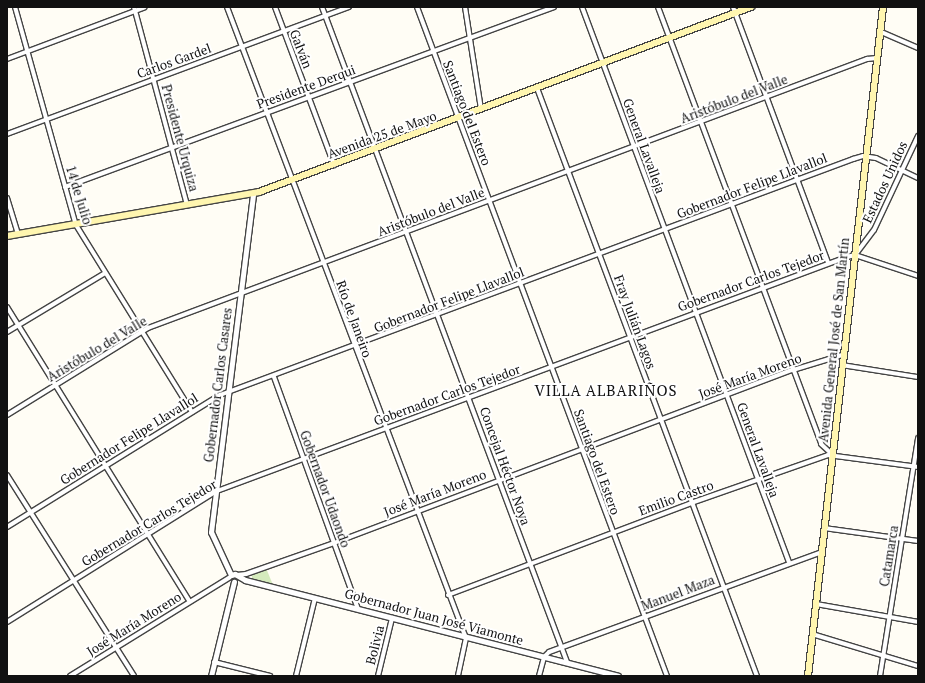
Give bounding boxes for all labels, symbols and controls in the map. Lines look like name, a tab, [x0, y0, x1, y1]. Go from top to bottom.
street label: Galván	[286, 27, 316, 71]
street label: Carlos Gardel	[135, 40, 213, 82]
street label: Santiago del Estero	[440, 58, 494, 168]
street label: Presidente Derqui	[254, 62, 358, 112]
street label: Aristóbulo del Valle	[678, 71, 790, 127]
street label: Presidente Urquiza	[158, 83, 202, 193]
street label: General Lavalleja	[620, 96, 668, 196]
street label: Avenida 25 de Mayo	[325, 108, 439, 162]
street label: Estados Unidos	[859, 139, 911, 225]
street label: Gobernador Felipe Llavallol	[675, 150, 829, 222]
street label: 14 de Julio	[63, 164, 95, 226]
street label: Aristóbulo del Valle	[375, 184, 487, 240]
street label: Avenida General José de San Martín	[816, 237, 852, 443]
street label: Gobernador Carlos Tejedor	[676, 247, 826, 315]
street label: Gobernador Felipe Llavallol	[372, 264, 526, 336]
street label: Fray Julián Lagos	[611, 273, 659, 371]
street label: Río de Janeiro	[333, 278, 375, 360]
street label: Gobernador Carlos Casares	[201, 307, 235, 463]
street label: Aristóbulo del Valle	[44, 313, 150, 385]
street label: José María Moreno	[696, 350, 804, 402]
street label: Gobernador Carlos Tejedor	[372, 361, 522, 429]
district label: VILLA ALBARIÑOS	[534, 382, 678, 400]
street label: Gobernador Felipe Llavallol	[57, 390, 201, 488]
street label: General Lavalleja	[734, 400, 782, 500]
street label: Concejal Héctor Noya	[476, 405, 534, 527]
street label: Santiago del Estero	[571, 407, 623, 517]
street label: Gobernador Udaondo	[297, 428, 353, 550]
street label: José María Moreno	[382, 466, 488, 520]
street label: Gobernador Carlos Tejedor	[79, 476, 219, 570]
street label: Emilio Castro	[636, 477, 716, 519]
street label: Catamarca	[876, 524, 902, 588]
street label: Manuel Maza	[639, 572, 717, 614]
street label: Gobernador Juan José Viamonte	[343, 586, 525, 648]
street label: José María Moreno	[84, 589, 184, 659]
street label: Bolivia	[363, 624, 387, 666]

